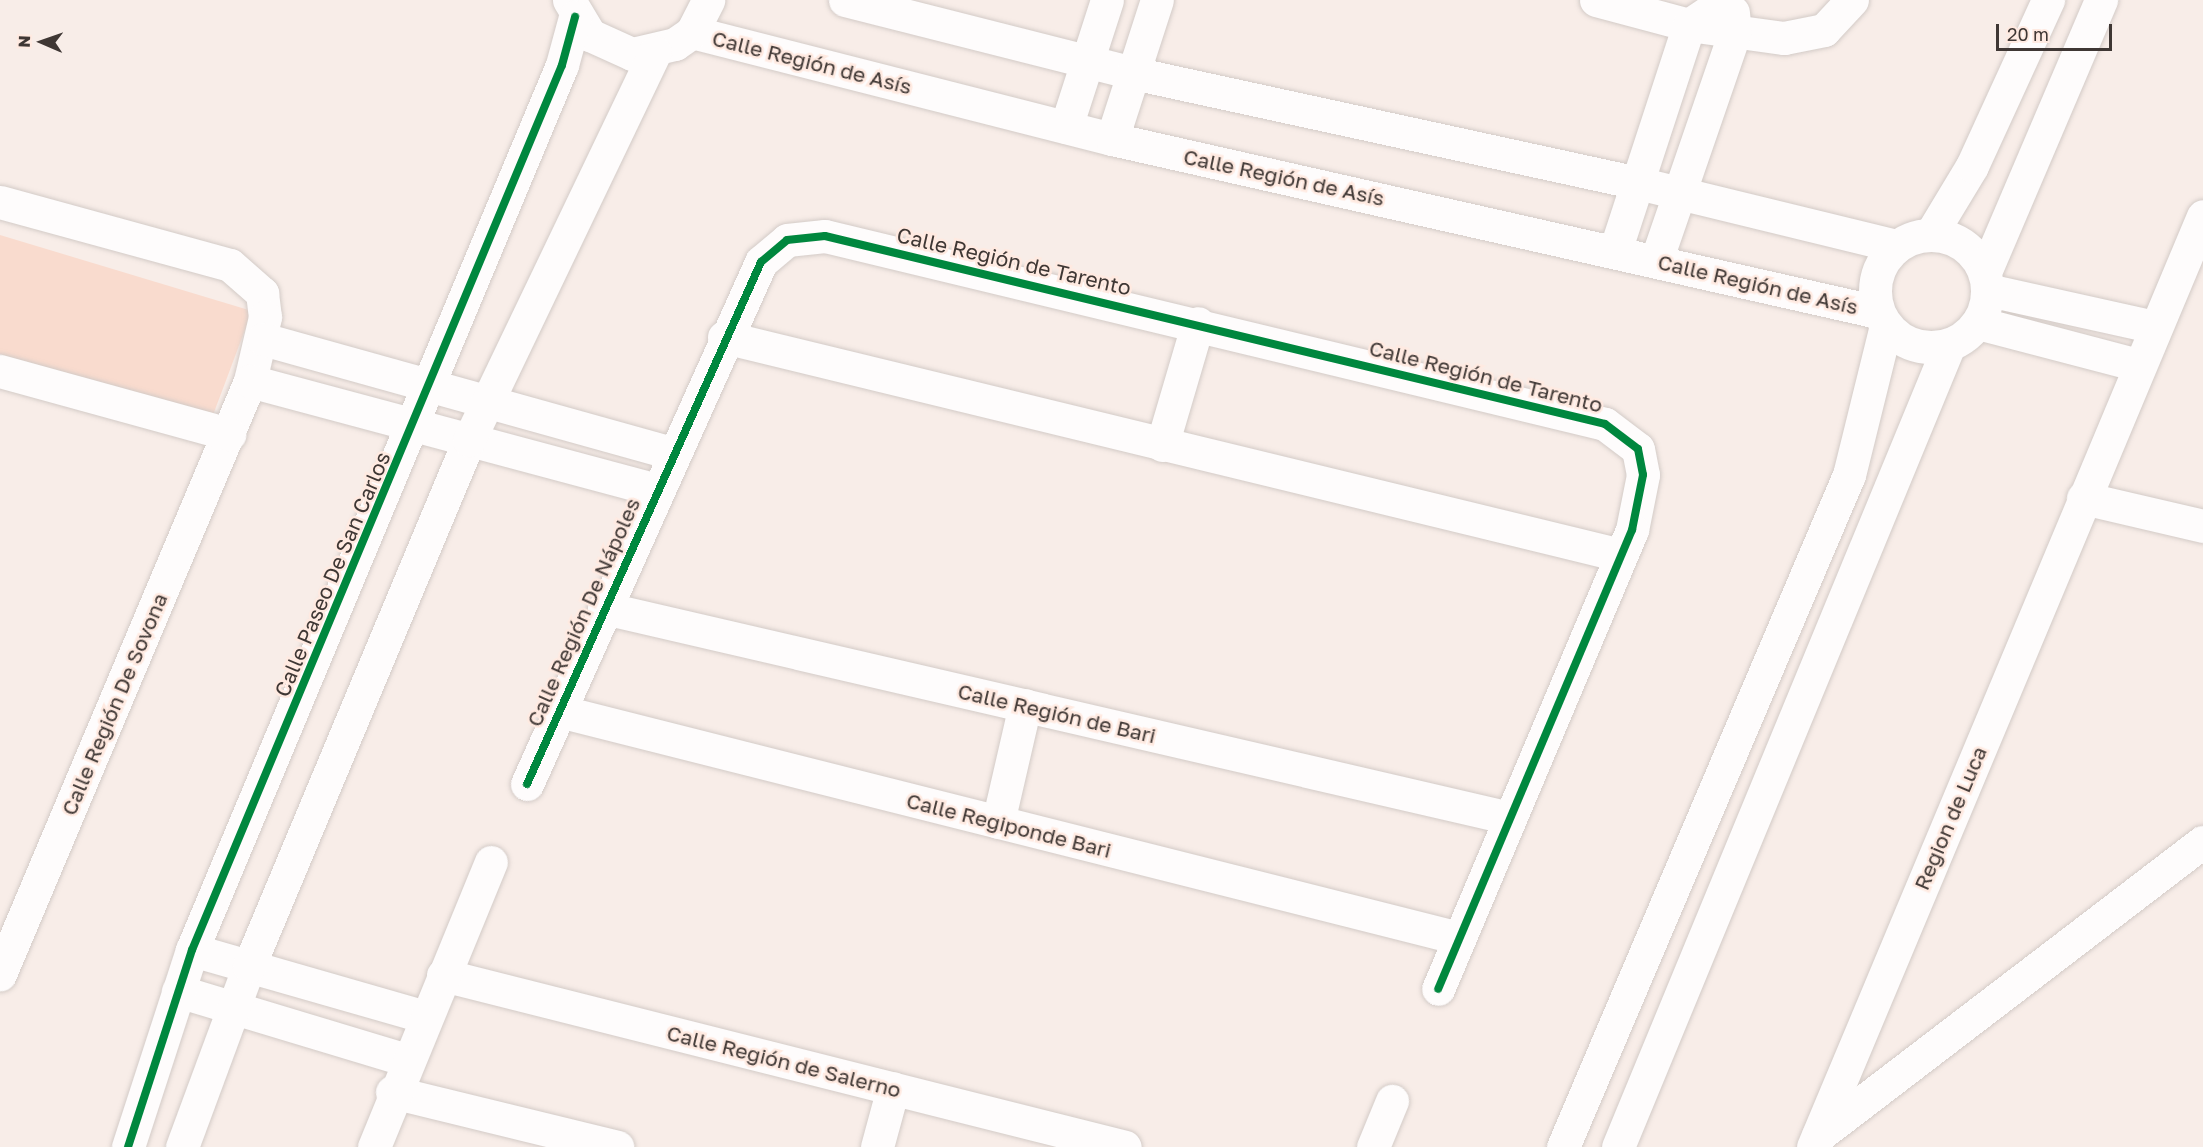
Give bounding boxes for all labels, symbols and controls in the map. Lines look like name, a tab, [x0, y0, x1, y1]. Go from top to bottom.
north arrow	[12, 12, 72, 72]
scale bar	[1999, 12, 2114, 50]
text: 20 m	[2007, 23, 2049, 45]
street label: Calle Región de Asís	[710, 25, 914, 99]
text: N	[14, 35, 34, 48]
street label: Calle Región de Asís	[1181, 143, 1387, 211]
street label: Calle Región de Tarento	[894, 222, 1134, 300]
street label: Calle Región de Asís	[1656, 249, 1860, 319]
street label: Calle Región de Tarento	[1367, 335, 1605, 417]
street label: Calle Paseo De San Carlos	[269, 448, 395, 700]
street label: Calle Región De Nápoles	[521, 494, 645, 730]
street label: Calle Región De Sovona	[56, 589, 172, 819]
street label: Calle Región de Bari	[956, 678, 1158, 748]
street label: Region de Luca	[1908, 742, 1992, 894]
street label: Calle Regiponde Bari	[904, 787, 1114, 863]
street label: Calle Región de Salerno	[664, 1020, 904, 1102]

